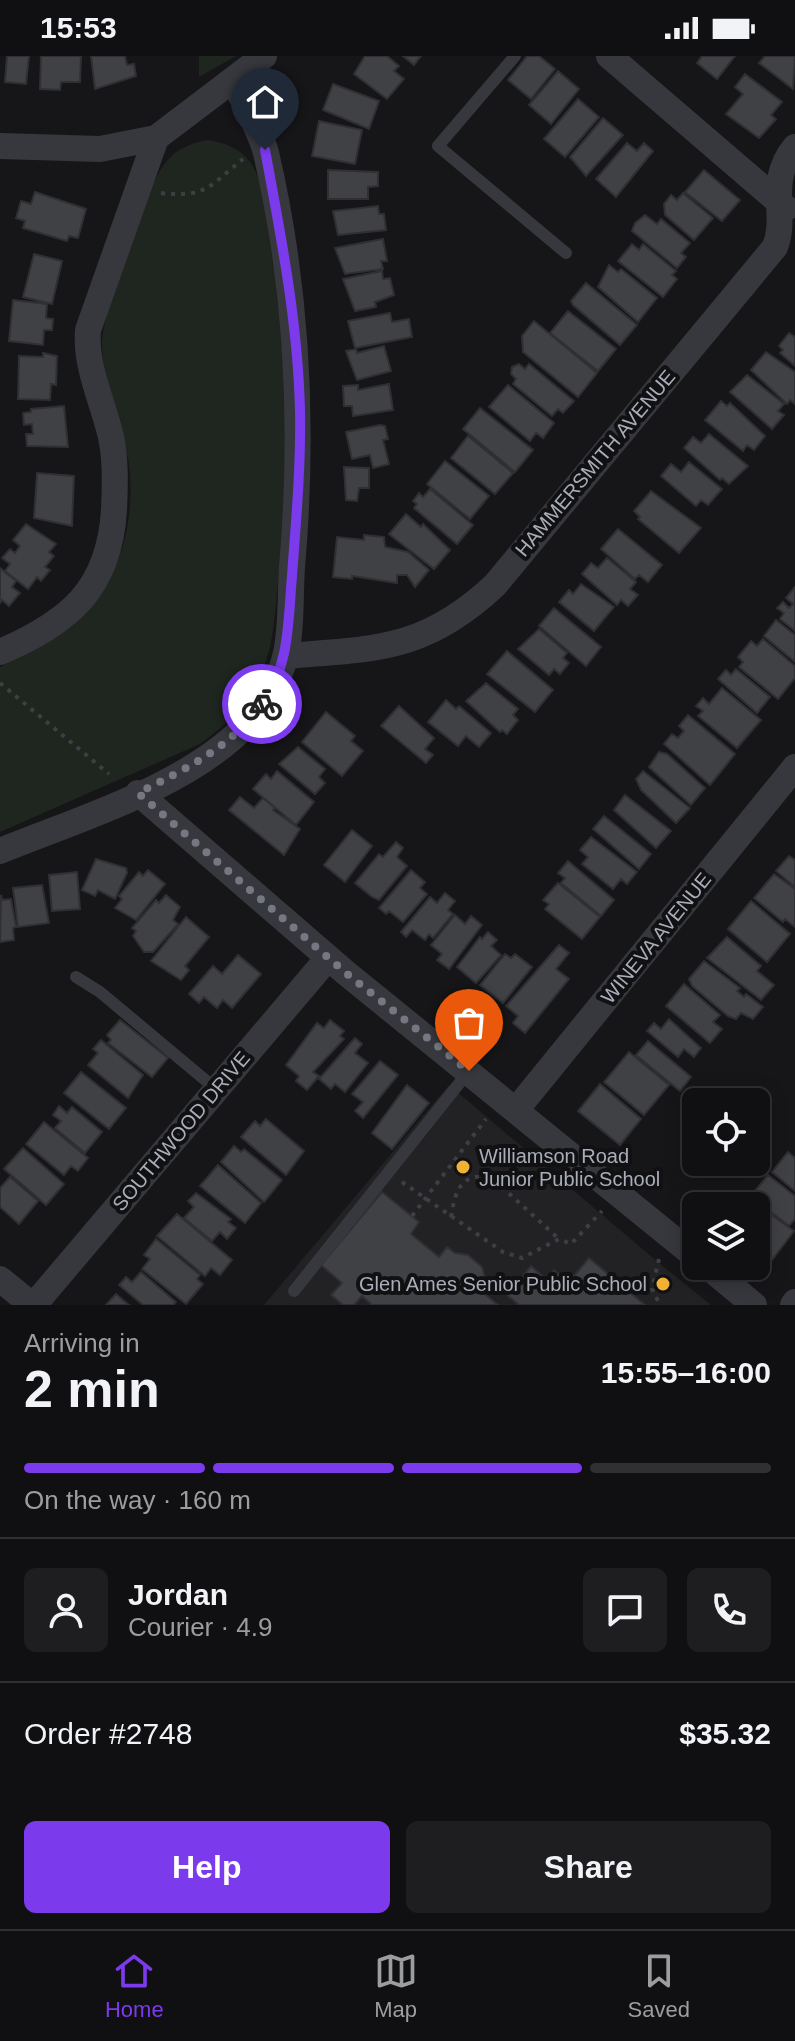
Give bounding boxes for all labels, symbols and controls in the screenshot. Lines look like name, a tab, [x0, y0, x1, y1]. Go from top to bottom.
text: 15:53	[40, 11, 117, 44]
pin	[231, 68, 299, 150]
icon: home	[243, 80, 287, 124]
street label: HAMMERSMITH AVENUE	[511, 365, 679, 561]
courier	[222, 664, 302, 744]
icon: bike	[240, 682, 284, 726]
street label: WINEVA AVENUE	[597, 868, 715, 1008]
pin	[435, 989, 503, 1071]
icon: bag	[447, 1001, 491, 1045]
street label: SOUTHWOOD DRIVE	[108, 1047, 254, 1215]
map controls	[682, 1088, 770, 1280]
button: locate	[682, 1088, 770, 1176]
place label: Williamson Road Junior Public School	[479, 1145, 660, 1190]
marker: Williamson Road Junior Public School	[454, 1158, 472, 1176]
button: layers	[682, 1192, 770, 1280]
place label: Glen Ames Senior Public School	[359, 1273, 647, 1295]
marker: Glen Ames Senior Public School	[654, 1275, 672, 1293]
text: Arriving in	[24, 1328, 140, 1358]
text: 15:55–16:00	[601, 1356, 771, 1389]
text: 2 min	[24, 1360, 160, 1418]
text: On the way · 160 m	[24, 1485, 251, 1515]
button: person	[24, 1568, 108, 1652]
button: chat	[583, 1568, 667, 1652]
button: phone	[687, 1568, 771, 1652]
text: Jordan	[128, 1578, 228, 1611]
text: Courier · 4.9	[128, 1612, 273, 1642]
text: Order #2748	[24, 1717, 192, 1750]
text: $35.32	[679, 1717, 771, 1750]
button: Help	[24, 1821, 390, 1913]
button: Share	[406, 1821, 771, 1913]
tab: Home	[105, 1949, 164, 2023]
tab: Map	[374, 1949, 418, 2023]
tab: Saved	[628, 1949, 690, 2023]

